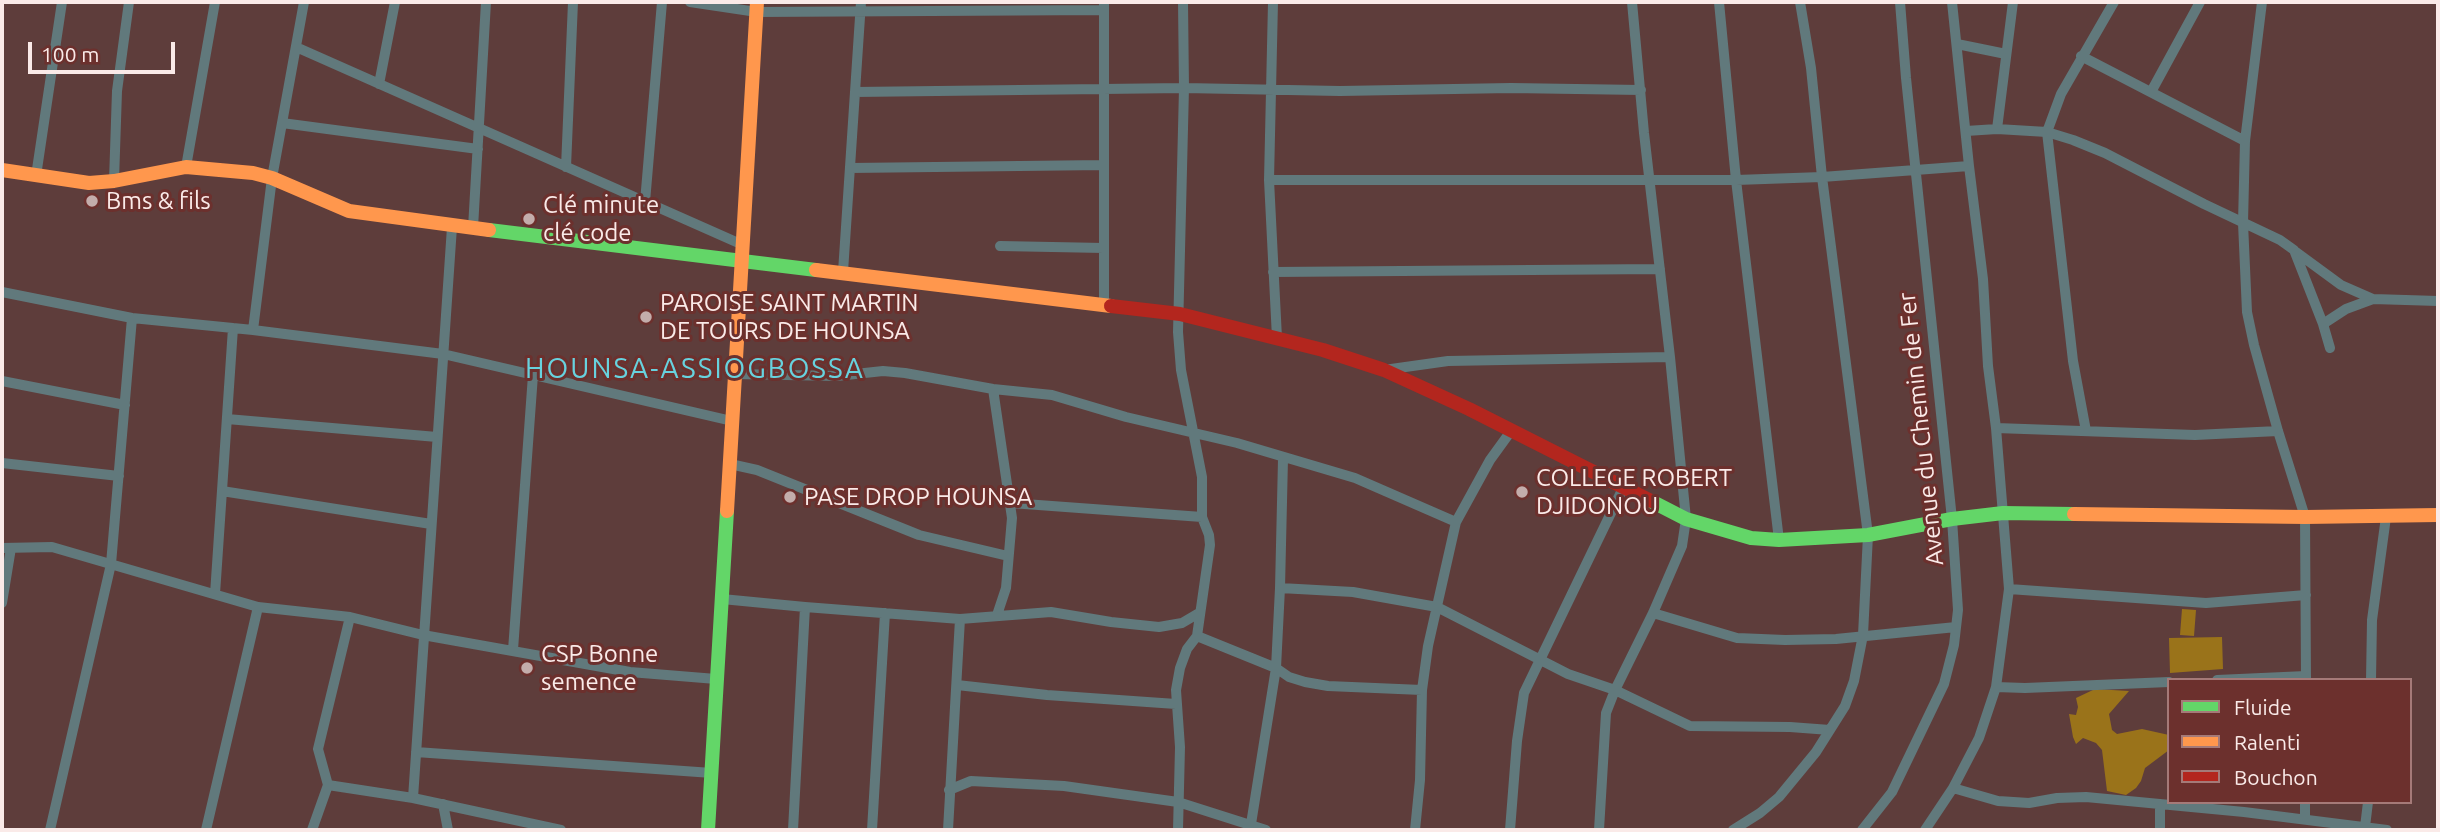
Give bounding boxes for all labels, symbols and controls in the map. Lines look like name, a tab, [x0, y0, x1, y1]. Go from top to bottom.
scale bar	[32, 28, 178, 72]
text: 100 m	[41, 42, 99, 66]
place label: Bms & fils	[106, 187, 211, 215]
place label: Clé minute clé code	[543, 191, 659, 247]
marker: Bms & fils	[84, 193, 100, 209]
marker: Clé minute clé code	[521, 211, 537, 227]
place label: PAROISE SAINT MARTIN DE TOURS DE HOUNSA	[660, 289, 919, 345]
street label: Avenue du Chemin de Fer	[1892, 291, 1950, 567]
marker: PAROISE SAINT MARTIN DE TOURS DE HOUNSA	[638, 309, 654, 325]
district label: HOUNSA-ASSIOGBOSSA	[527, 352, 863, 386]
place label: COLLEGE ROBERT DJIDONOU	[1536, 464, 1732, 520]
place label: PASE DROP HOUNSA	[804, 483, 1032, 511]
marker: COLLEGE ROBERT DJIDONOU	[1514, 484, 1530, 500]
marker: PASE DROP HOUNSA	[782, 489, 798, 505]
place label: CSP Bonne semence	[541, 640, 658, 696]
marker: CSP Bonne semence	[519, 660, 535, 676]
legend	[2167, 678, 2412, 804]
text: Fluide	[2234, 695, 2292, 719]
text: Ralenti	[2234, 730, 2300, 754]
text: Bouchon	[2234, 765, 2318, 789]

